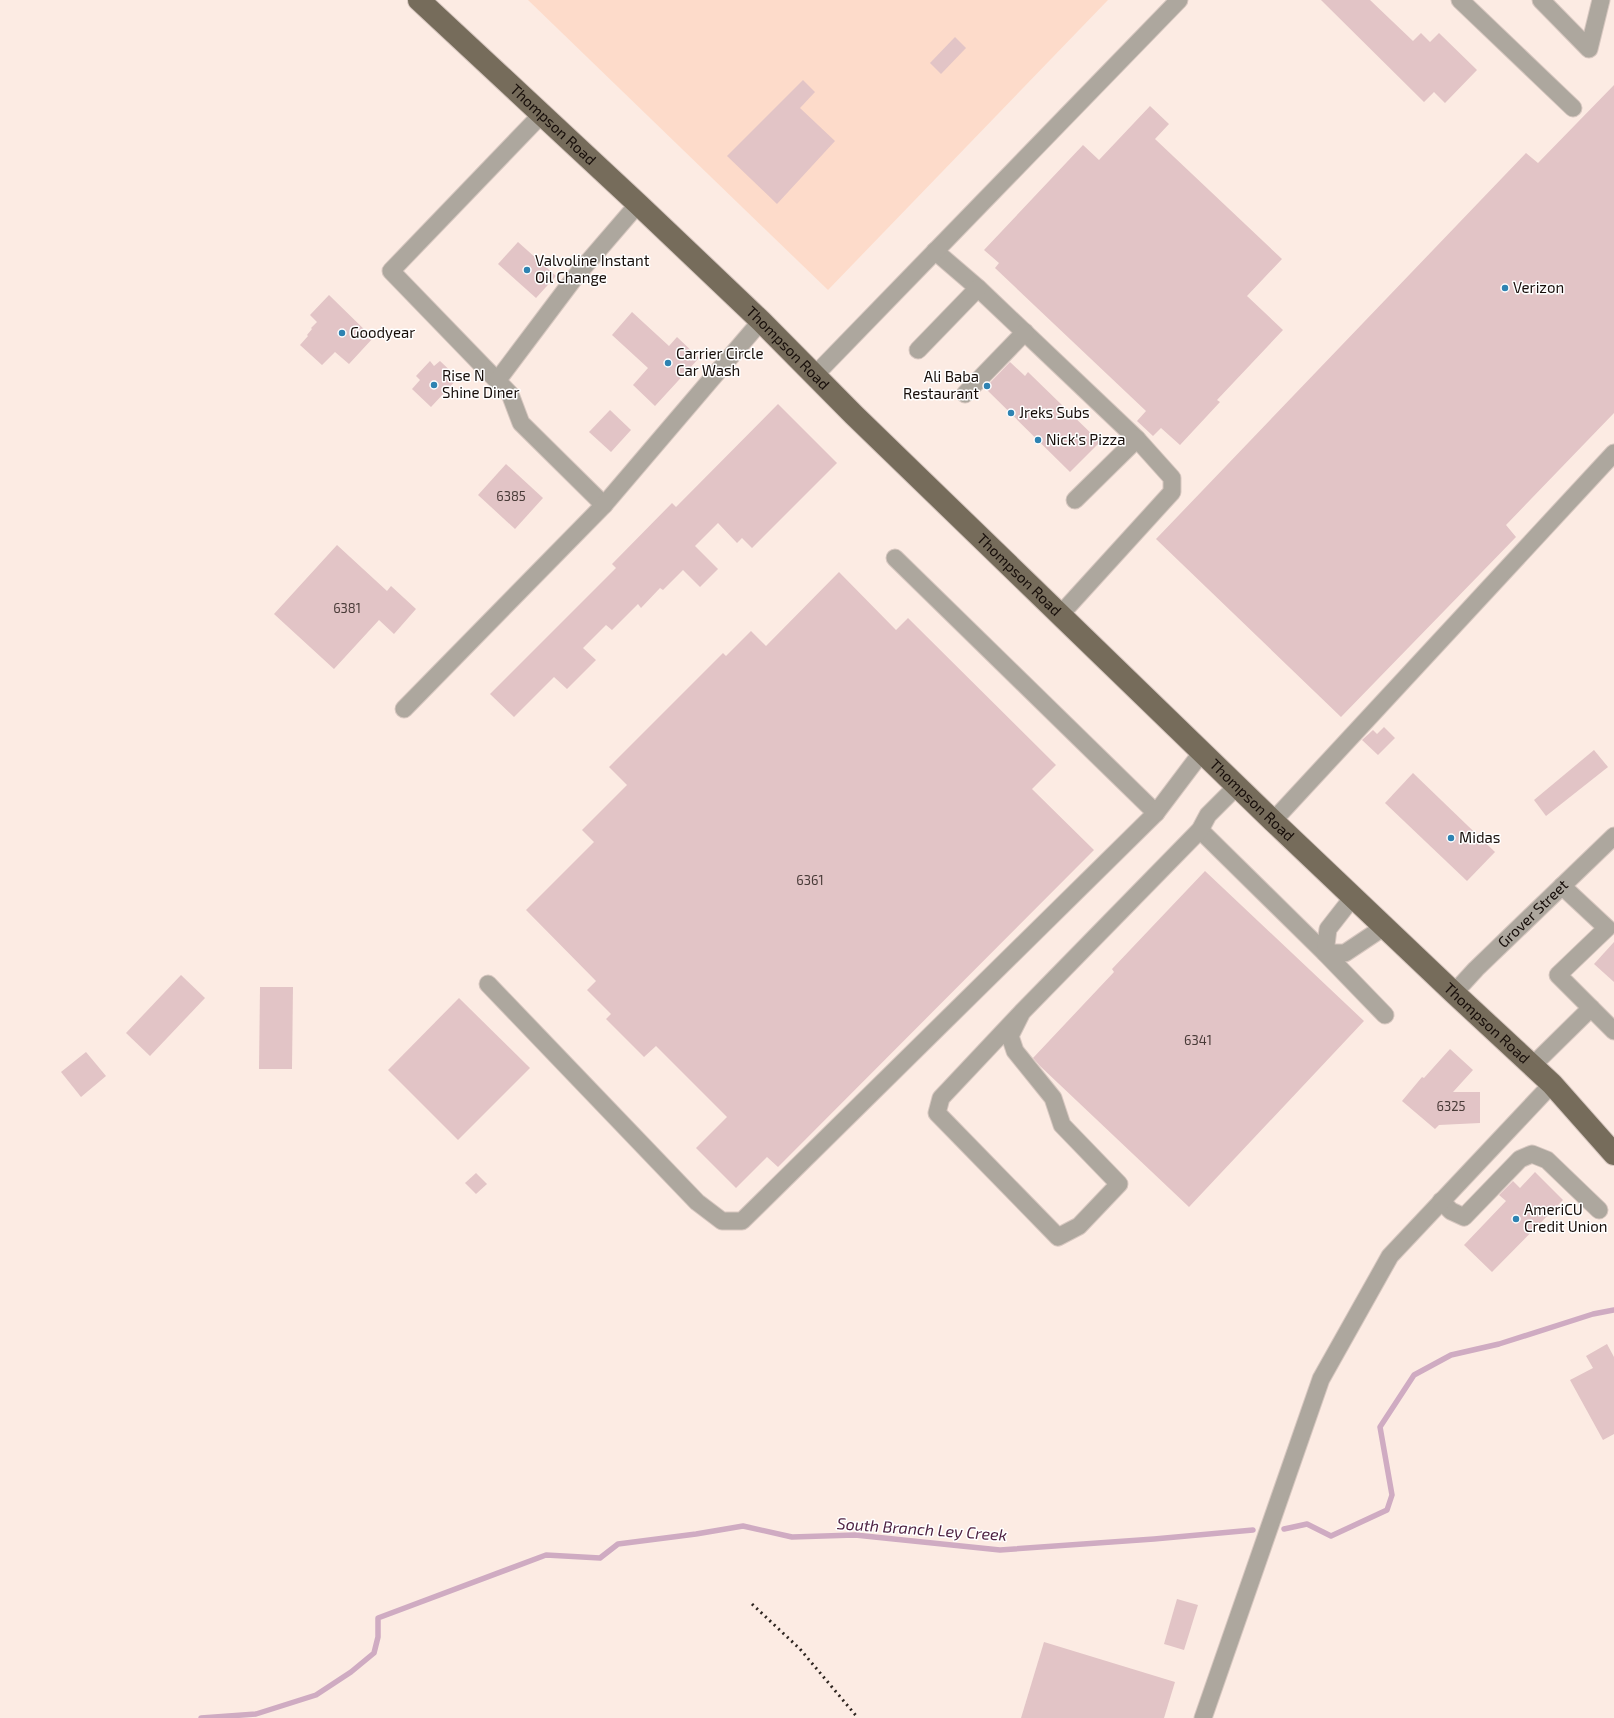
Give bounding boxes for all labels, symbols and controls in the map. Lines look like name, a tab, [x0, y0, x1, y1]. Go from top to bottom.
street label: Thompson Road	[507, 80, 600, 168]
place label: Valvoline Instant Oil Change	[535, 251, 650, 286]
marker: Valvoline Instant Oil Change	[522, 265, 532, 275]
place label: Verizon	[1513, 278, 1564, 296]
marker: Verizon	[1500, 283, 1510, 293]
street label: Thompson Road	[743, 302, 834, 393]
place label: Goodyear	[350, 323, 415, 341]
marker: Goodyear	[337, 328, 347, 338]
place label: Carrier Circle Car Wash	[676, 344, 764, 379]
marker: Carrier Circle Car Wash	[663, 358, 673, 368]
place label: Rise N Shine Diner	[442, 366, 519, 401]
place label: Ali Baba Restaurant	[903, 367, 979, 402]
marker: Rise N Shine Diner	[429, 380, 439, 390]
marker: Ali Baba Restaurant	[982, 381, 992, 391]
place label: Jreks Subs	[1019, 403, 1090, 421]
marker: Jreks Subs	[1006, 408, 1016, 418]
place label: Nick's Pizza	[1046, 430, 1125, 448]
marker: Nick's Pizza	[1033, 435, 1043, 445]
house number: 6385	[496, 488, 526, 504]
street label: Thompson Road	[974, 529, 1066, 619]
house number: 6381	[333, 600, 361, 616]
street label: Thompson Road	[1206, 755, 1298, 844]
place label: Midas	[1459, 828, 1500, 846]
marker: Midas	[1446, 833, 1456, 843]
house number: 6361	[796, 872, 824, 888]
street label: Grover Street	[1494, 875, 1572, 951]
street label: Thompson Road	[1441, 978, 1534, 1067]
house number: 6341	[1184, 1032, 1212, 1048]
house number: 6325	[1437, 1098, 1465, 1114]
place label: AmeriCU Credit Union	[1524, 1200, 1607, 1235]
marker: AmeriCU Credit Union	[1511, 1214, 1521, 1224]
water label: South Branch Ley Creek	[836, 1513, 1008, 1545]

